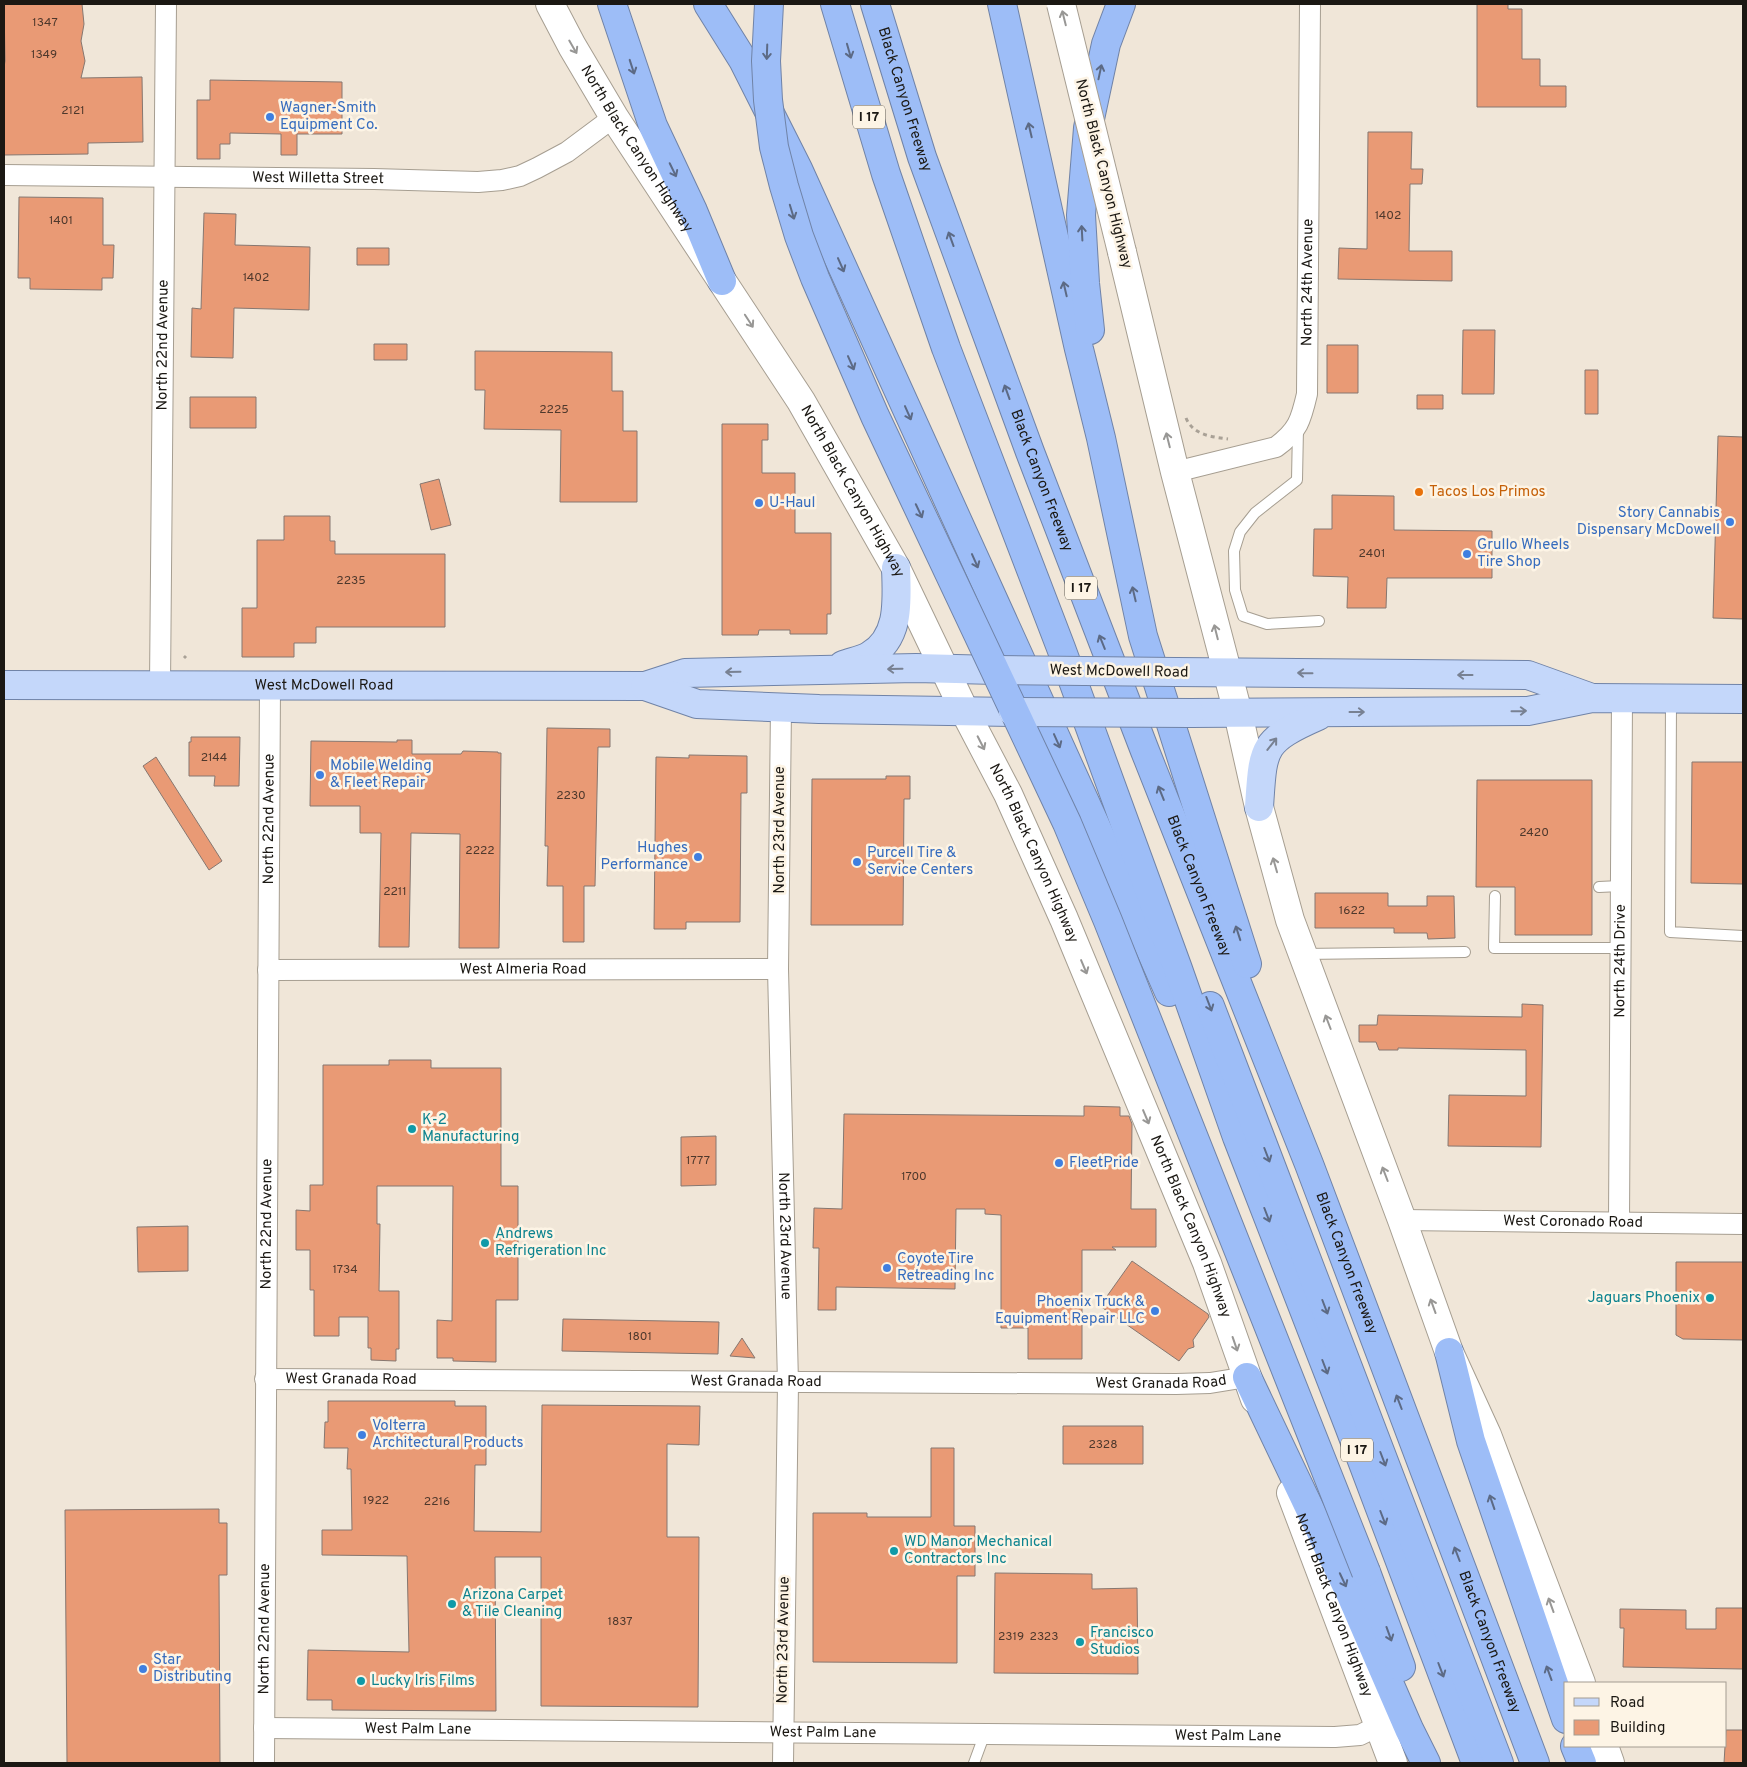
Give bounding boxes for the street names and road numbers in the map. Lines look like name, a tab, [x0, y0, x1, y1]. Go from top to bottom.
street label: Black Canyon Freeway	[873, 25, 936, 175]
street label: North Black Canyon Highway	[576, 62, 697, 236]
street label: North Black Canyon Highway	[1070, 77, 1136, 271]
road number: I 17	[853, 105, 885, 128]
street label: West Willetta Street	[252, 168, 384, 189]
street label: North 24th Avenue	[1298, 218, 1318, 346]
street label: North 22nd Avenue	[153, 279, 173, 411]
street label: North Black Canyon Highway	[796, 402, 909, 581]
street label: Black Canyon Freeway	[1006, 407, 1077, 555]
road number: I 17	[1065, 576, 1097, 600]
street label: West McDowell Road	[1049, 661, 1189, 683]
street label: West McDowell Road	[254, 676, 394, 695]
street label: North 22nd Avenue	[259, 753, 279, 885]
street label: North Black Canyon Highway	[984, 760, 1082, 946]
street label: North 23rd Avenue	[771, 766, 790, 894]
street label: Black Canyon Freeway	[1162, 813, 1235, 960]
street label: North 24th Drive	[1611, 904, 1630, 1018]
street label: West Almeria Road	[460, 960, 586, 979]
street label: North Black Canyon Highway	[1145, 1132, 1235, 1321]
street label: North 22nd Avenue	[257, 1158, 277, 1290]
street label: North 23rd Avenue	[773, 1172, 795, 1300]
street label: Black Canyon Freeway	[1311, 1189, 1382, 1337]
street label: West Coronado Road	[1503, 1212, 1643, 1232]
street label: West Granada Road	[285, 1370, 417, 1389]
street label: West Granada Road	[1095, 1371, 1228, 1394]
street label: West Granada Road	[690, 1372, 822, 1392]
road number: I 17	[1341, 1438, 1373, 1462]
street label: North Black Canyon Highway	[1290, 1511, 1377, 1700]
street label: North 22nd Avenue	[255, 1563, 275, 1695]
street label: Black Canyon Freeway	[1454, 1568, 1525, 1716]
street label: North 23rd Avenue	[773, 1576, 795, 1704]
street label: West Palm Lane	[365, 1719, 471, 1739]
street label: West Palm Lane	[770, 1723, 876, 1743]
street label: West Palm Lane	[1174, 1726, 1281, 1746]

